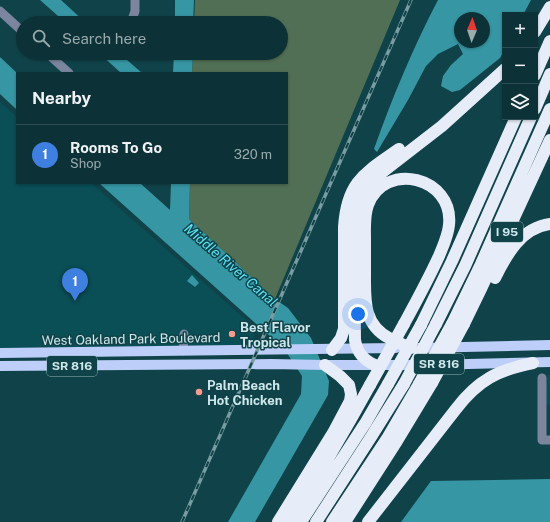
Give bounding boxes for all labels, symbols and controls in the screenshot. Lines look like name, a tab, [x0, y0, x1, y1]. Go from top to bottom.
north arrow	[454, 12, 490, 48]
map controls	[502, 12, 538, 120]
button: +	[502, 12, 538, 48]
search box	[16, 16, 288, 60]
icon: search	[30, 27, 52, 49]
text: Search here	[62, 30, 146, 47]
button: −	[502, 48, 538, 84]
button: layers	[502, 84, 538, 120]
text: Nearby	[32, 88, 91, 108]
text: Rooms To Go	[70, 139, 162, 156]
text: 1	[42, 147, 48, 162]
text: 320 m	[234, 147, 272, 162]
text: Shop	[70, 156, 101, 171]
water label: Middle River Canal	[181, 220, 281, 310]
road number: I 95	[491, 222, 523, 242]
pin: 1	[62, 268, 88, 301]
your location	[348, 304, 368, 324]
place label: Best Flavor Tropical	[240, 320, 311, 350]
marker: Best Flavor Tropical	[227, 329, 237, 339]
street label: West Oakland Park Boulevard	[41, 330, 221, 348]
road number: SR 816	[414, 354, 464, 374]
road number: SR 816	[47, 356, 97, 376]
place label: Palm Beach Hot Chicken	[207, 378, 282, 408]
marker: Palm Beach Hot Chicken	[194, 387, 204, 397]

